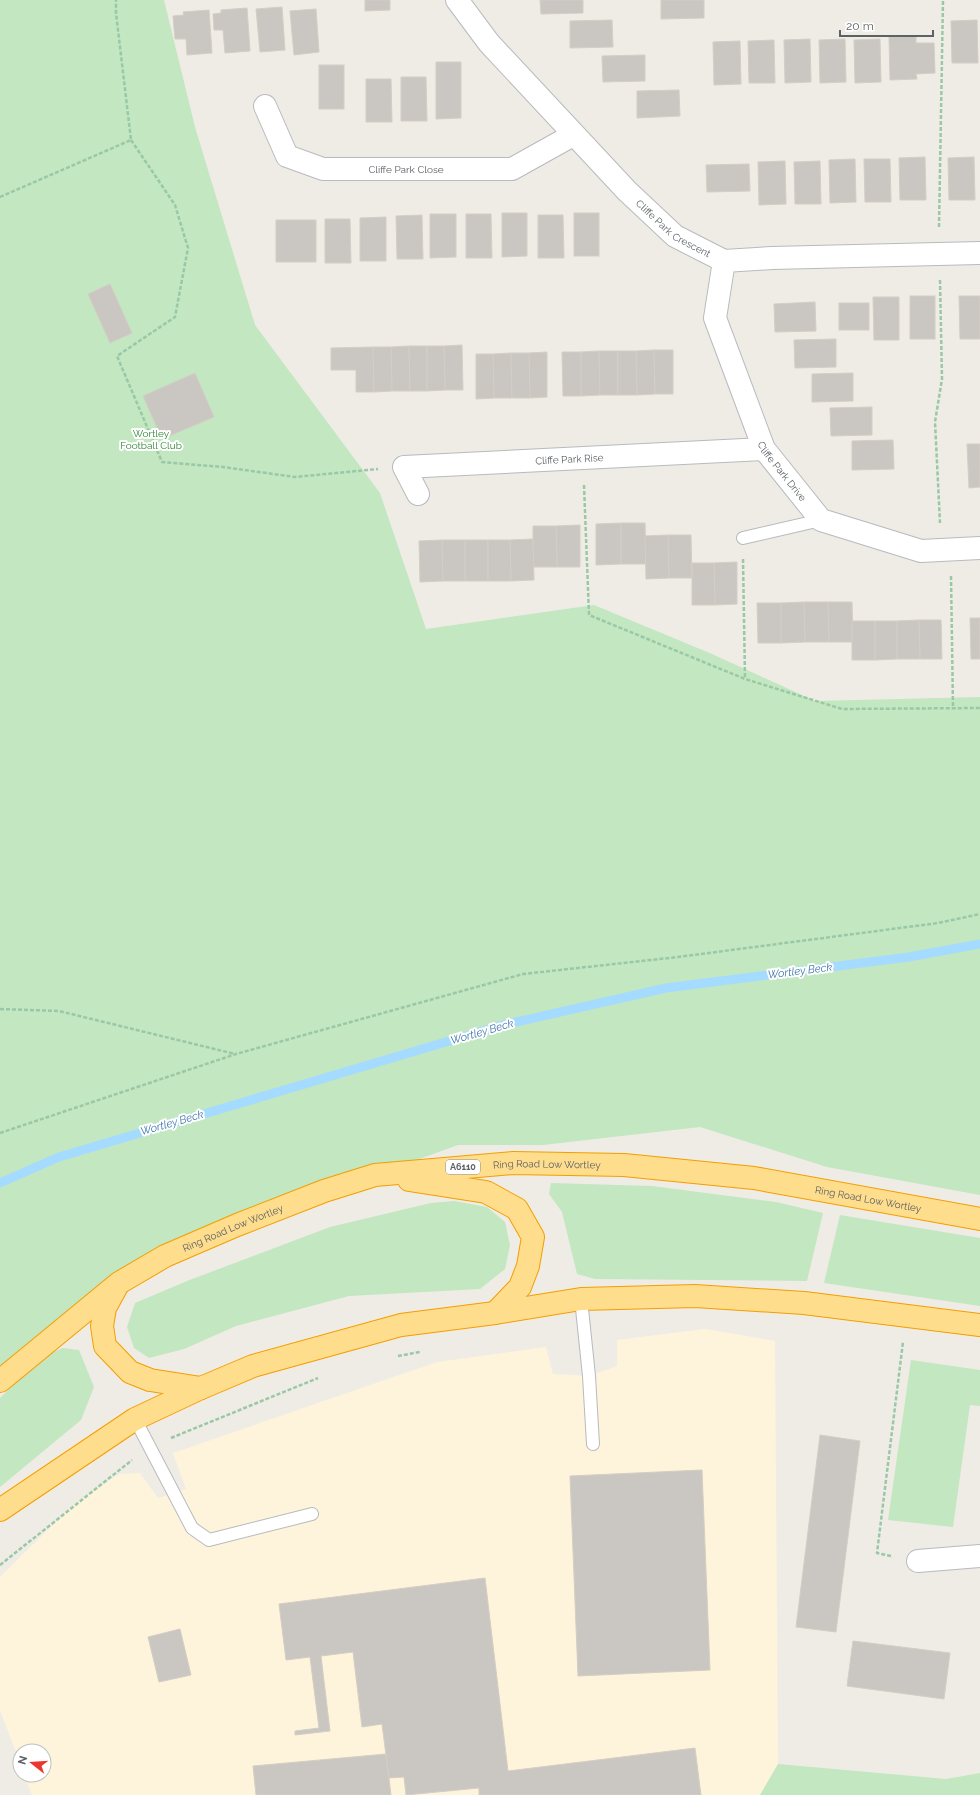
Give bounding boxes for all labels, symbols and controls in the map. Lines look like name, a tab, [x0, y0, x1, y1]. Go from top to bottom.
scale bar	[840, 12, 933, 38]
text: 20 m	[846, 19, 874, 33]
street label: Cliffe Park Close	[368, 164, 444, 175]
street label: Cliffe Park Crescent	[634, 197, 713, 259]
park label: Wortley Football Club	[120, 428, 182, 451]
street label: Cliffe Park Drive	[756, 440, 809, 503]
street label: Cliffe Park Rise	[535, 452, 604, 466]
water label: Wortley Beck	[767, 961, 833, 981]
water label: Wortley Beck	[449, 1017, 515, 1047]
water label: Wortley Beck	[139, 1108, 205, 1138]
street label: Ring Road Low Wortley	[492, 1157, 601, 1170]
road number: A6110	[446, 1160, 480, 1174]
street label: Ring Road Low Wortley	[814, 1184, 923, 1214]
street label: Ring Road Low Wortley	[181, 1202, 285, 1253]
north arrow	[12, 1743, 52, 1783]
text: N	[15, 1754, 30, 1766]

